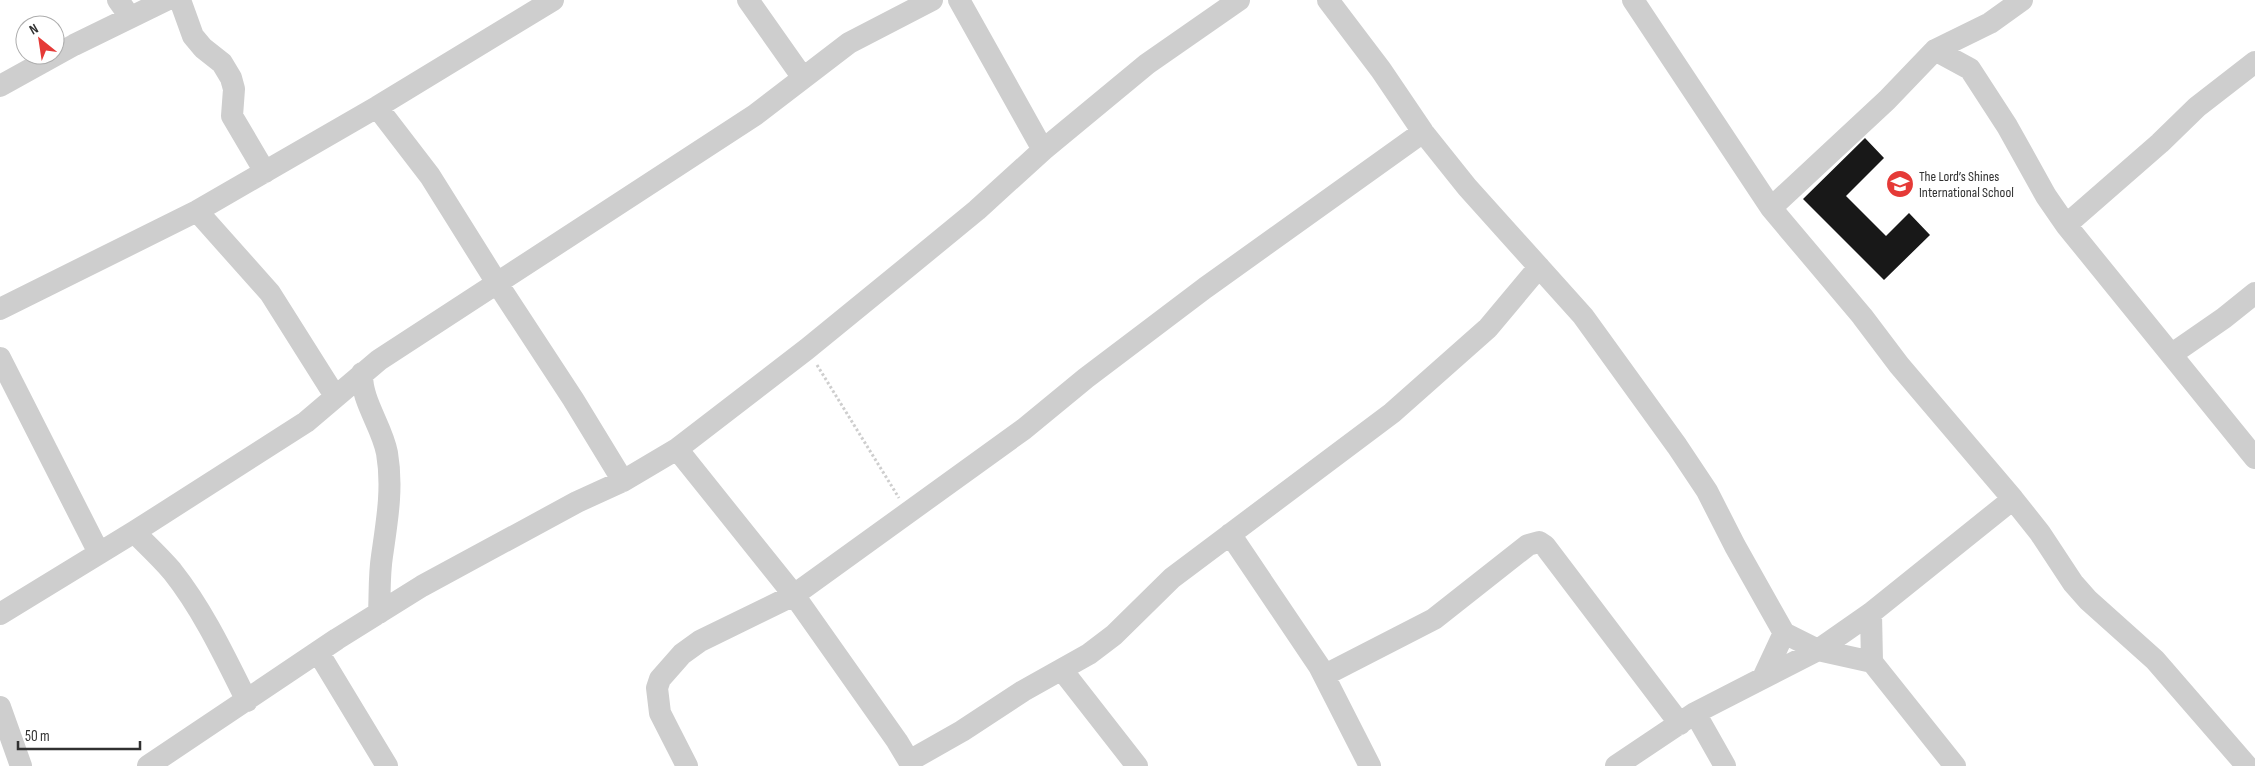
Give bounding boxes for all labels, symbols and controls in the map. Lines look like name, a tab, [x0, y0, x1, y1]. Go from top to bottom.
north arrow	[15, 15, 65, 65]
text: N	[26, 20, 41, 38]
place label: The Lord’s Shines International School	[1919, 168, 2014, 201]
school or university icon: The Lord’s Shines International School	[1885, 169, 1915, 199]
scale bar	[18, 718, 140, 750]
text: 50 m	[25, 727, 50, 746]

